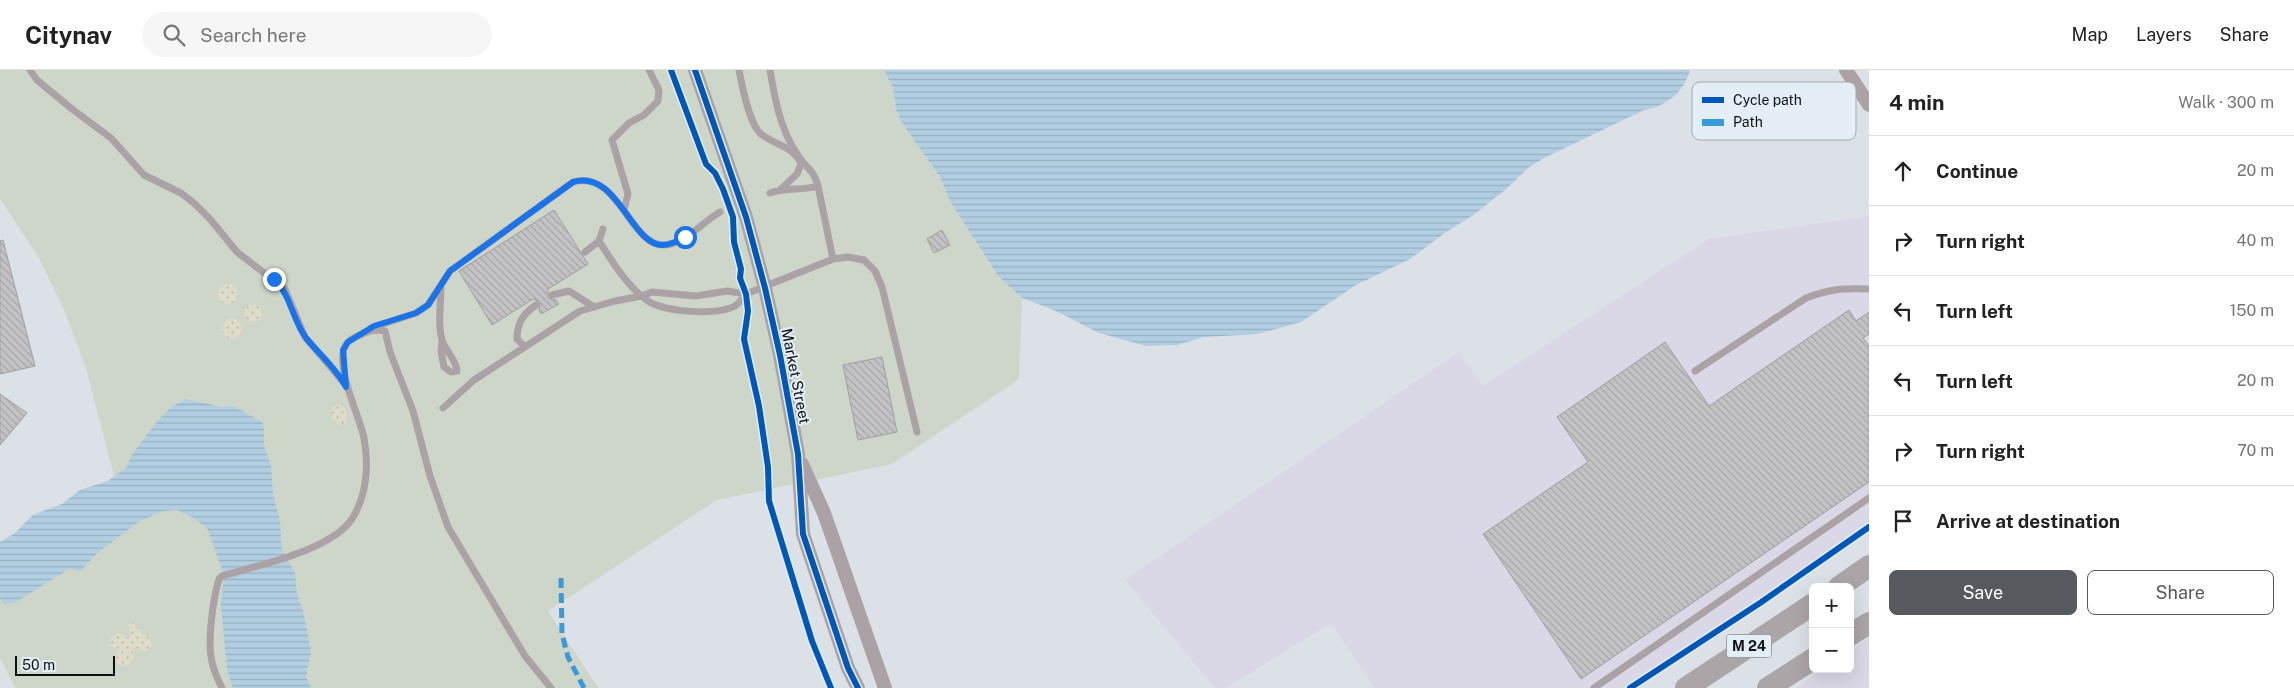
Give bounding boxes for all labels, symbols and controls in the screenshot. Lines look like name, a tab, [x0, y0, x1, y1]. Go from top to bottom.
search box	[142, 12, 492, 57]
text: Citynav	[25, 21, 112, 49]
icon: search	[160, 21, 188, 49]
text: Search here	[200, 24, 307, 46]
text: Map	[2072, 24, 2108, 45]
text: Layers	[2136, 24, 2192, 45]
text: Share	[2220, 24, 2269, 45]
legend	[1692, 82, 1856, 140]
text: 4 min	[1889, 90, 1944, 115]
text: Cycle path	[1733, 92, 1802, 108]
text: Walk · 300 m	[2178, 93, 2274, 112]
text: Path	[1733, 114, 1763, 130]
icon: ahead	[1889, 157, 1917, 185]
text: Continue	[1936, 160, 2018, 182]
text: 20 m	[2237, 161, 2274, 180]
route start	[674, 226, 697, 249]
icon: right	[1889, 227, 1917, 255]
text: Turn right	[1936, 230, 2025, 252]
text: 40 m	[2236, 231, 2274, 250]
route end	[263, 268, 286, 291]
icon: left	[1889, 297, 1917, 325]
text: Turn left	[1936, 300, 2013, 322]
text: 150 m	[2230, 301, 2274, 320]
street label: Market Street	[778, 327, 814, 425]
icon: left	[1889, 367, 1917, 395]
text: Turn left	[1936, 370, 2013, 392]
text: 20 m	[2237, 371, 2274, 390]
icon: right	[1889, 437, 1917, 465]
text: Turn right	[1936, 440, 2025, 462]
text: 70 m	[2237, 441, 2274, 460]
icon: arrive	[1889, 507, 1917, 535]
text: Arrive at destination	[1936, 510, 2120, 532]
button: Save	[1889, 570, 2077, 615]
button: Share	[2087, 570, 2274, 615]
map controls	[1809, 583, 1854, 673]
button: +	[1809, 583, 1854, 628]
button: −	[1809, 628, 1854, 673]
road number: M 24	[1726, 634, 1772, 658]
scale bar	[15, 653, 115, 676]
text: 50 m	[22, 657, 55, 673]

